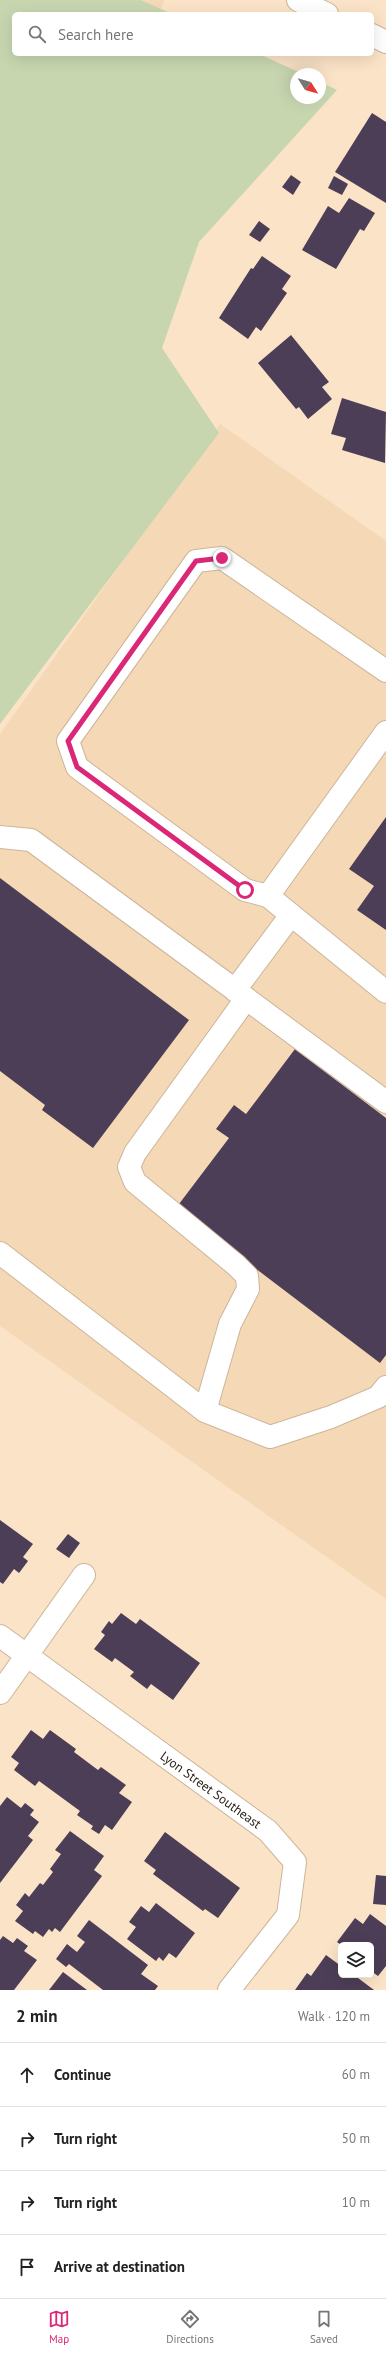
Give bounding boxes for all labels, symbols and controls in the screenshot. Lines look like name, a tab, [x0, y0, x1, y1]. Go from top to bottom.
search box	[12, 12, 374, 56]
icon: search	[26, 23, 48, 45]
text: Search here	[58, 25, 134, 44]
north arrow	[290, 68, 326, 104]
route end	[213, 549, 231, 567]
route start	[236, 881, 254, 899]
street label: Lyon Street Southeast	[157, 1747, 265, 1833]
map controls	[338, 1942, 374, 1978]
button: layers	[338, 1942, 374, 1978]
text: 2 min	[16, 2005, 57, 2027]
text: Walk · 120 m	[298, 2008, 370, 2025]
icon: ahead	[16, 2064, 38, 2086]
text: Continue	[54, 2065, 111, 2084]
text: 60 m	[342, 2066, 370, 2083]
icon: right	[16, 2128, 38, 2150]
text: Turn right	[54, 2129, 117, 2148]
text: 50 m	[342, 2130, 370, 2147]
icon: right	[16, 2192, 38, 2214]
text: Turn right	[54, 2193, 117, 2212]
text: 10 m	[342, 2194, 370, 2211]
icon: arrive	[16, 2256, 38, 2278]
text: Arrive at destination	[54, 2257, 185, 2276]
tab: Map	[48, 2308, 70, 2346]
tab: Directions	[166, 2308, 214, 2346]
tab: Saved	[310, 2308, 338, 2346]

